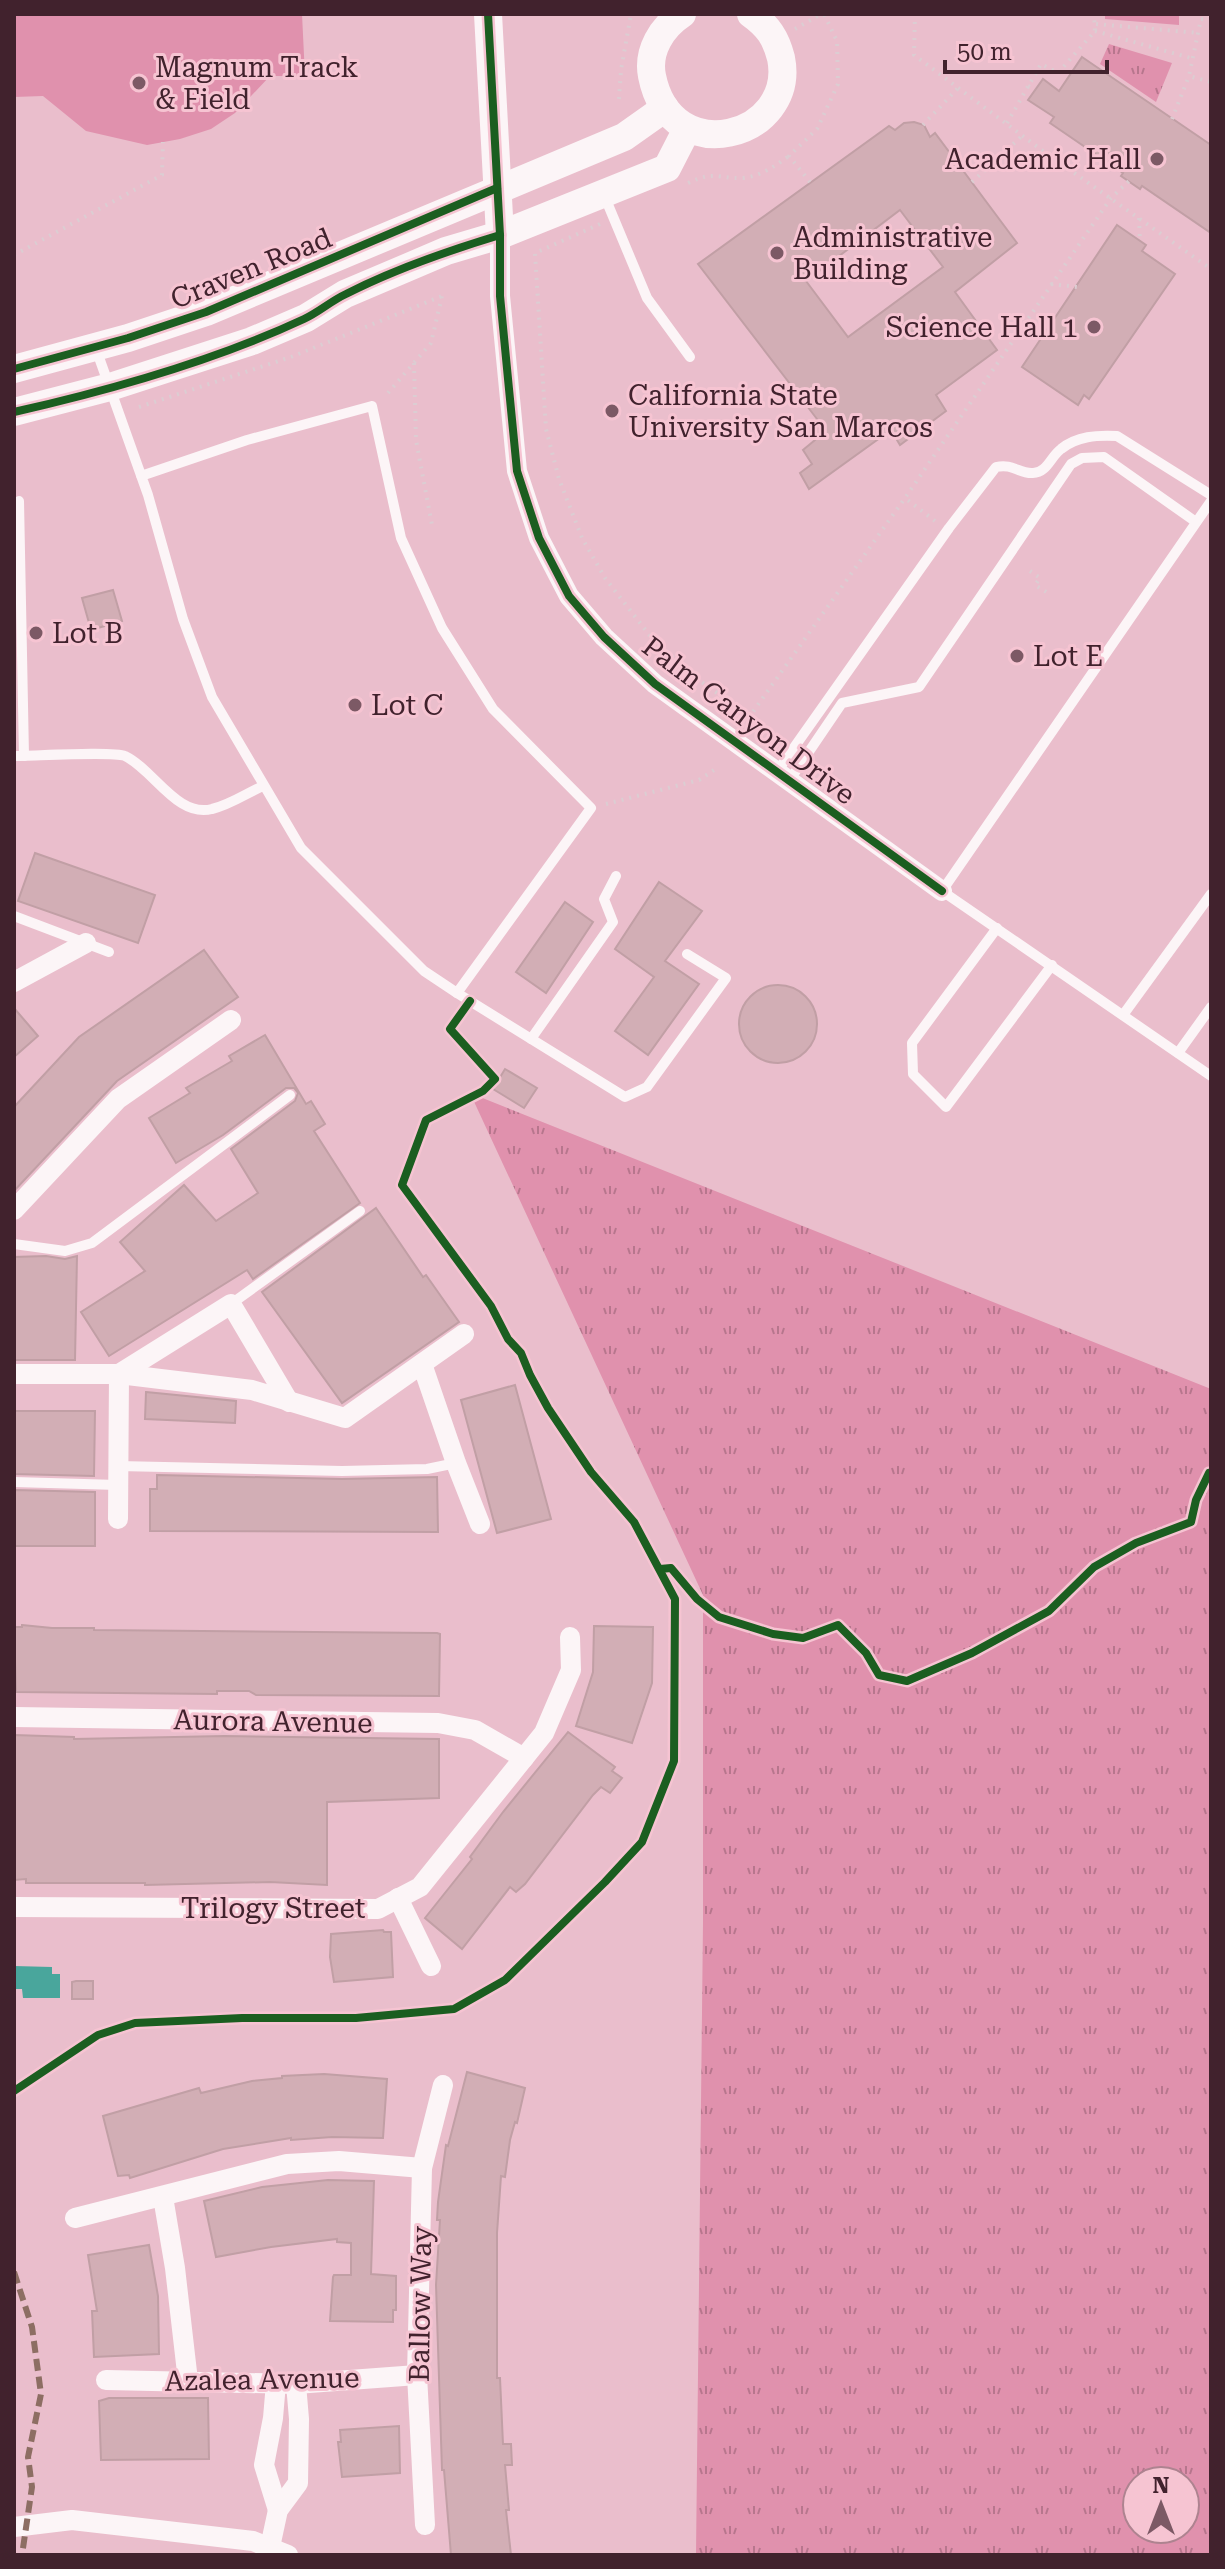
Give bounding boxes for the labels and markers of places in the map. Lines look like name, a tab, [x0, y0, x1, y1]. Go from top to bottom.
place label: Magnum Track & Field	[155, 51, 359, 116]
marker: Magnum Track & Field	[130, 74, 148, 92]
place label: Academic Hall	[945, 143, 1141, 176]
marker: Academic Hall	[1148, 150, 1166, 168]
place label: Administrative Building	[793, 221, 992, 286]
marker: Administrative Building	[768, 244, 786, 262]
place label: Science Hall 1	[886, 311, 1078, 344]
marker: Science Hall 1	[1085, 318, 1103, 336]
place label: California State University San Marcos	[628, 379, 933, 444]
marker: California State University San Marcos	[603, 402, 621, 420]
place label: Lot B	[52, 617, 123, 650]
marker: Lot B	[27, 624, 45, 642]
place label: Lot E	[1033, 640, 1103, 673]
marker: Lot E	[1008, 647, 1026, 665]
place label: Lot C	[371, 689, 443, 722]
marker: Lot C	[346, 696, 364, 714]

